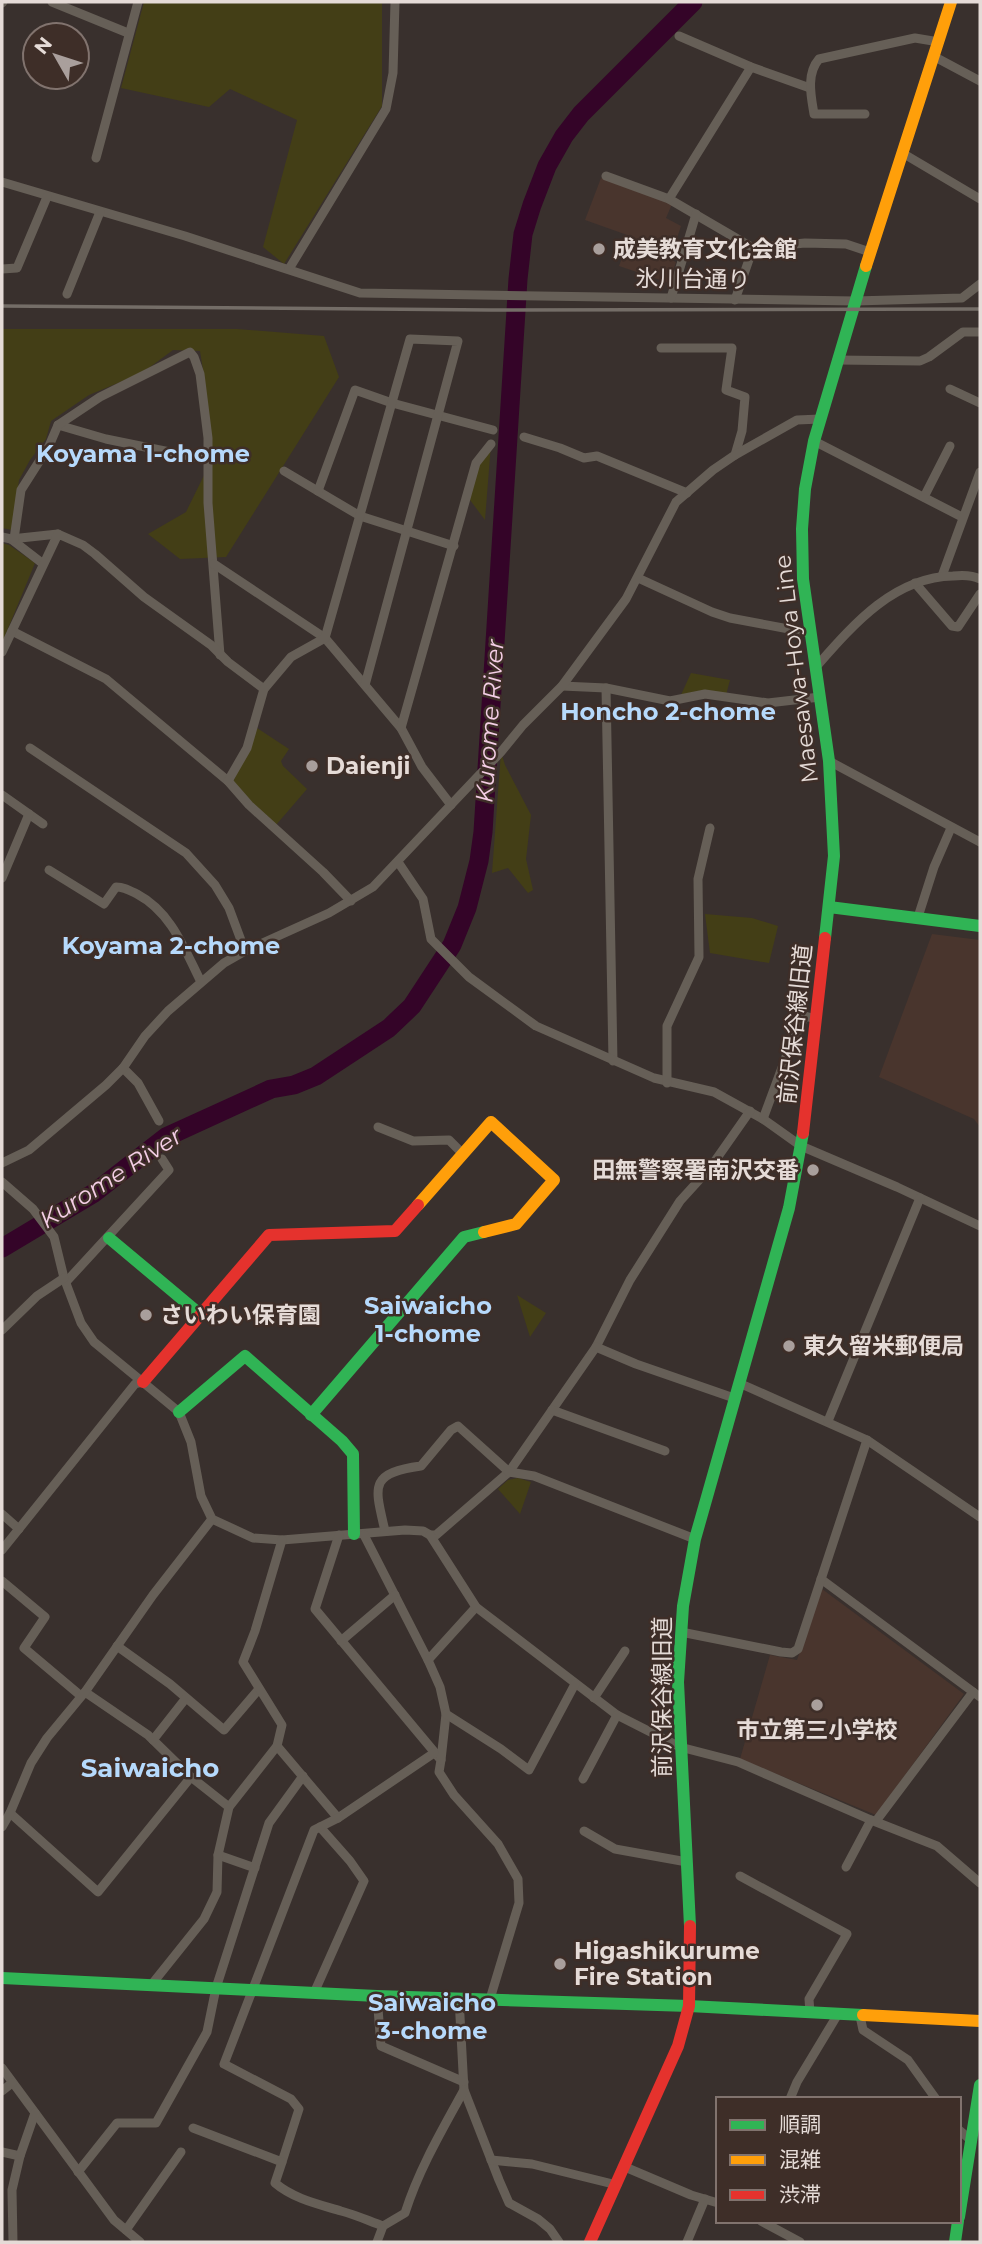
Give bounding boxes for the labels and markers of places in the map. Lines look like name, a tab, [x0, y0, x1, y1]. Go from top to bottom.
place label: 成美教育文化会館	[613, 235, 797, 263]
marker: 成美教育文化会館	[591, 241, 607, 257]
place label: Daienji	[326, 752, 411, 780]
marker: Daienji	[304, 758, 320, 774]
place label: 田無警察署南沢交番	[592, 1156, 799, 1184]
marker: 田無警察署南沢交番	[805, 1162, 821, 1178]
place label: さいわい保育園	[160, 1301, 321, 1329]
marker: さいわい保育園	[138, 1307, 154, 1323]
place label: 東久留米郵便局	[803, 1332, 964, 1360]
marker: 東久留米郵便局	[781, 1338, 797, 1354]
marker: 市立第三小学校	[809, 1697, 825, 1713]
place label: 市立第三小学校	[737, 1716, 898, 1744]
place label: Higashikurume Fire Station	[574, 1937, 760, 1991]
marker: Higashikurume Fire Station	[552, 1956, 568, 1972]

